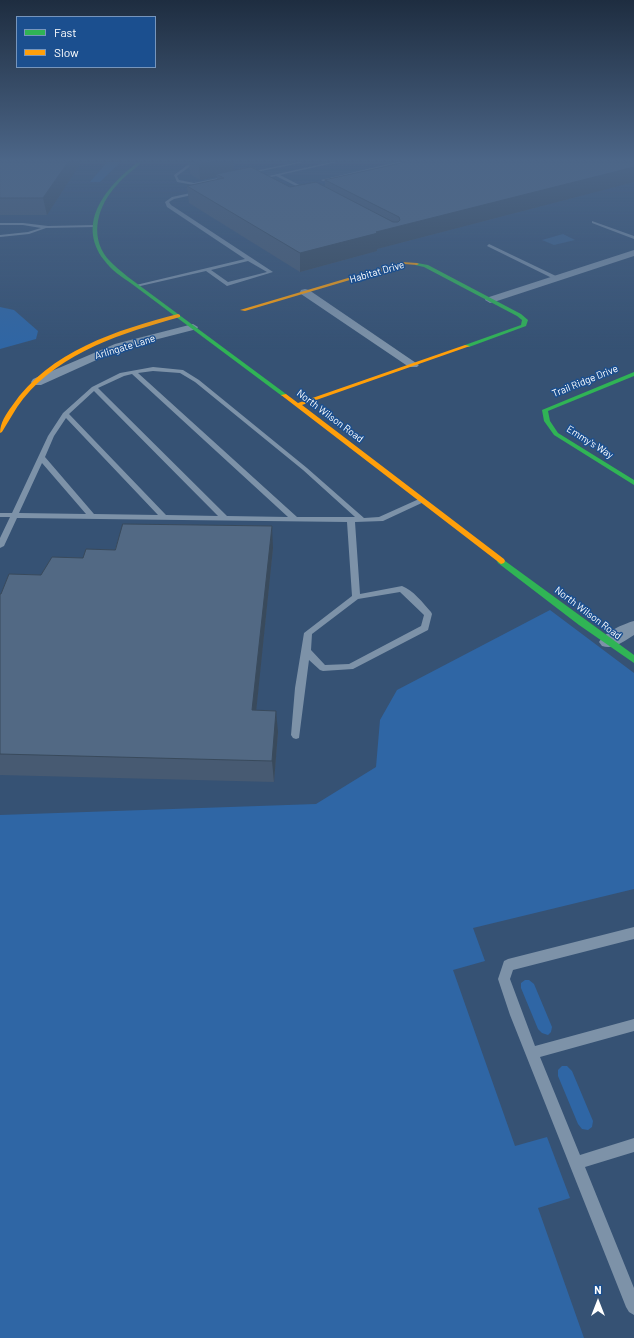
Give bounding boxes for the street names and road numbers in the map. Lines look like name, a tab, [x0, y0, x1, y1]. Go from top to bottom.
street label: Habitat Drive	[348, 258, 406, 286]
street label: Arlingate Lane	[93, 332, 157, 362]
street label: Trail Ridge Drive	[550, 362, 620, 400]
street label: North Wilson Road	[294, 387, 366, 445]
street label: Emmy's Way	[564, 423, 616, 461]
street label: North Wilson Road	[552, 584, 624, 642]

